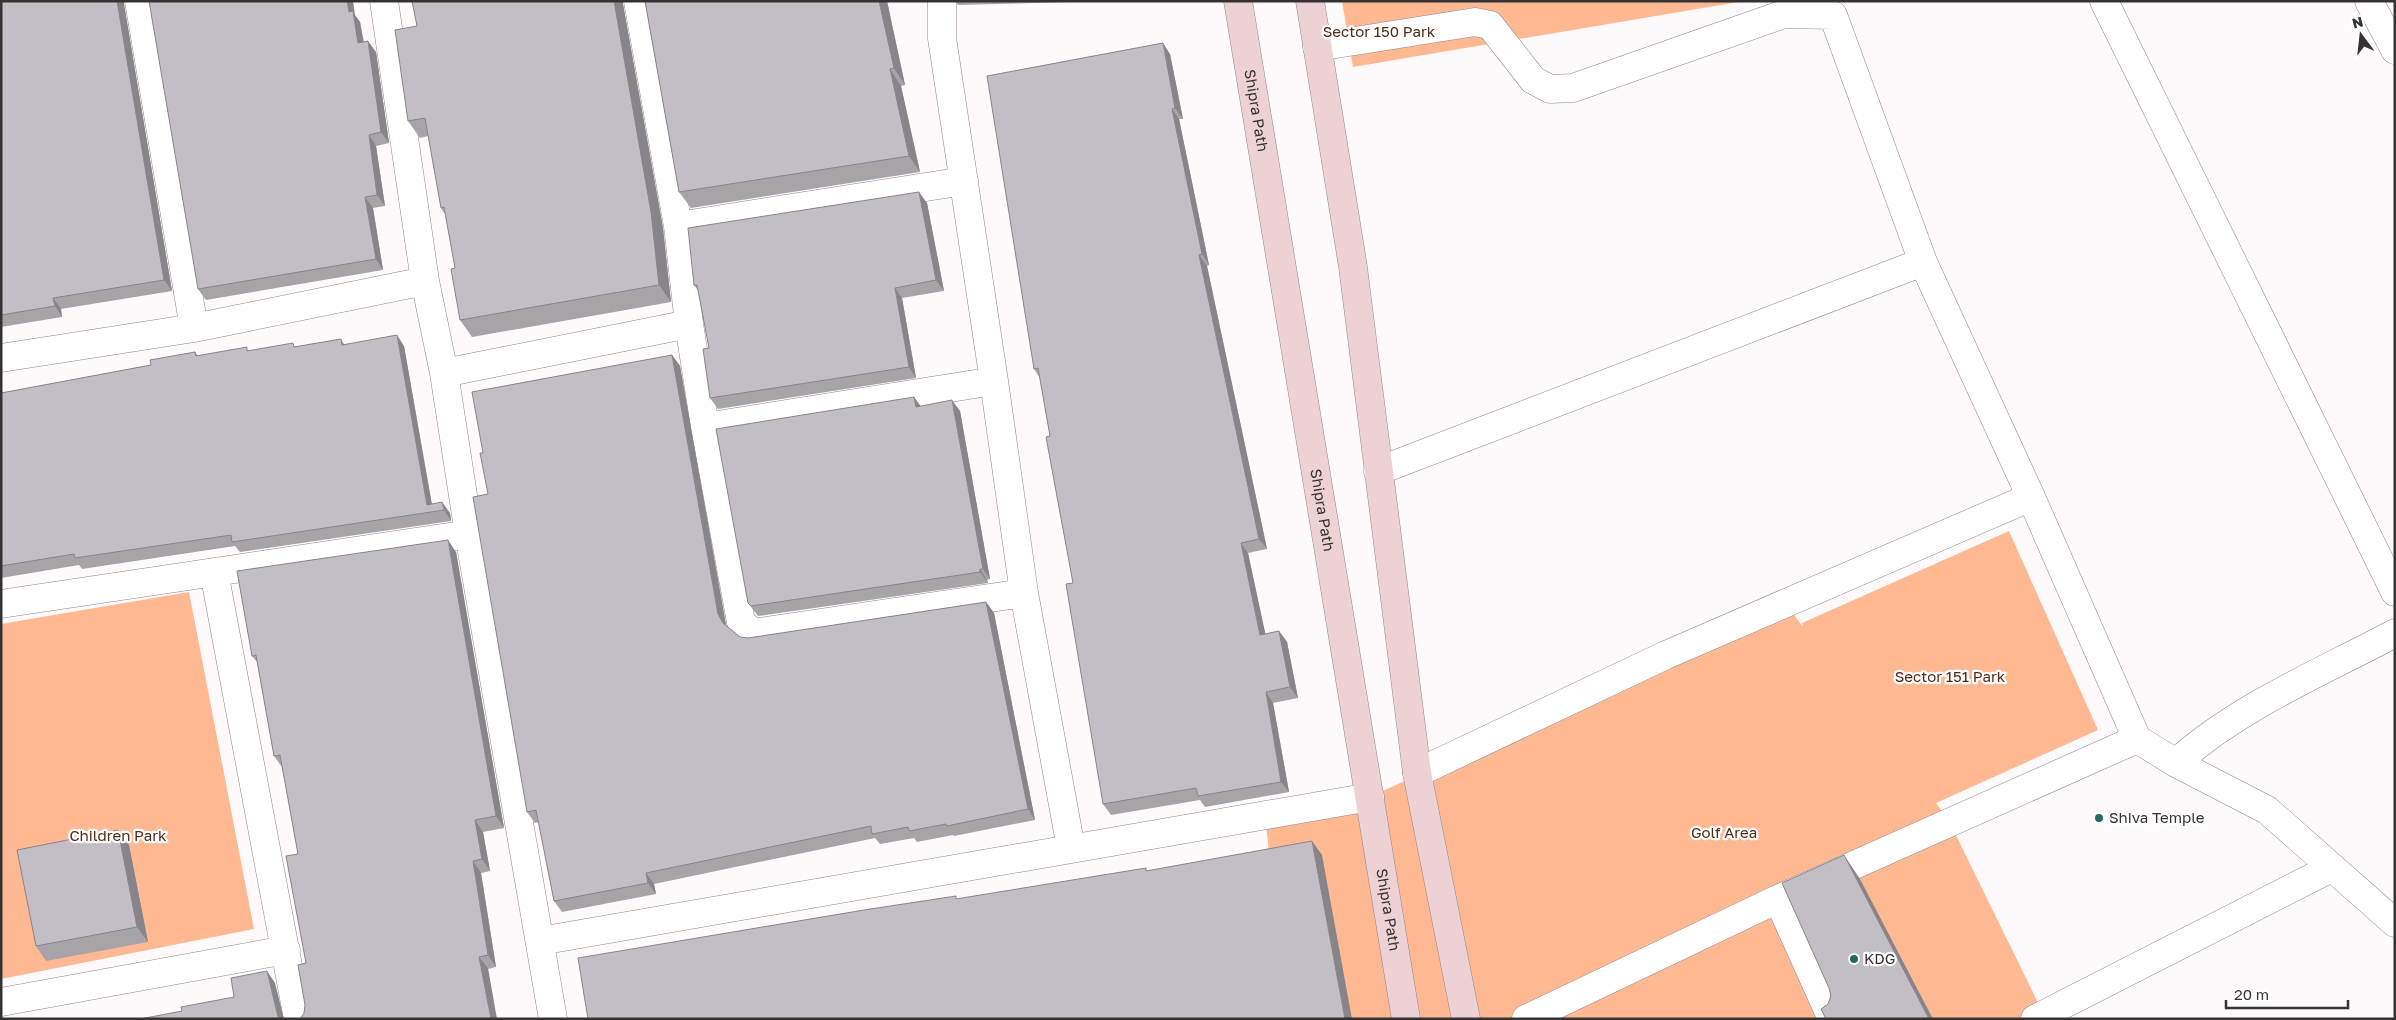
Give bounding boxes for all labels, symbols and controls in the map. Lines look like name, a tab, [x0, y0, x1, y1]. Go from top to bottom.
north arrow	[2336, 10, 2386, 60]
text: N	[2350, 12, 2365, 32]
park label: Sector 150 Park	[1323, 22, 1436, 40]
street label: Shipra Path	[1241, 68, 1273, 153]
street label: Shipra Path	[1307, 467, 1339, 553]
park label: Sector 151 Park	[1895, 667, 2006, 685]
place label: Shiva Temple	[2109, 808, 2205, 826]
marker: Shiva Temple	[2093, 812, 2105, 824]
park label: Golf Area	[1691, 823, 1757, 841]
park label: Children Park	[69, 826, 167, 844]
street label: Shipra Path	[1373, 867, 1405, 952]
place label: KDG	[1864, 949, 1895, 967]
marker: KDG	[1848, 953, 1860, 965]
scale bar	[2226, 978, 2348, 1010]
text: 20 m	[2234, 985, 2269, 1003]

